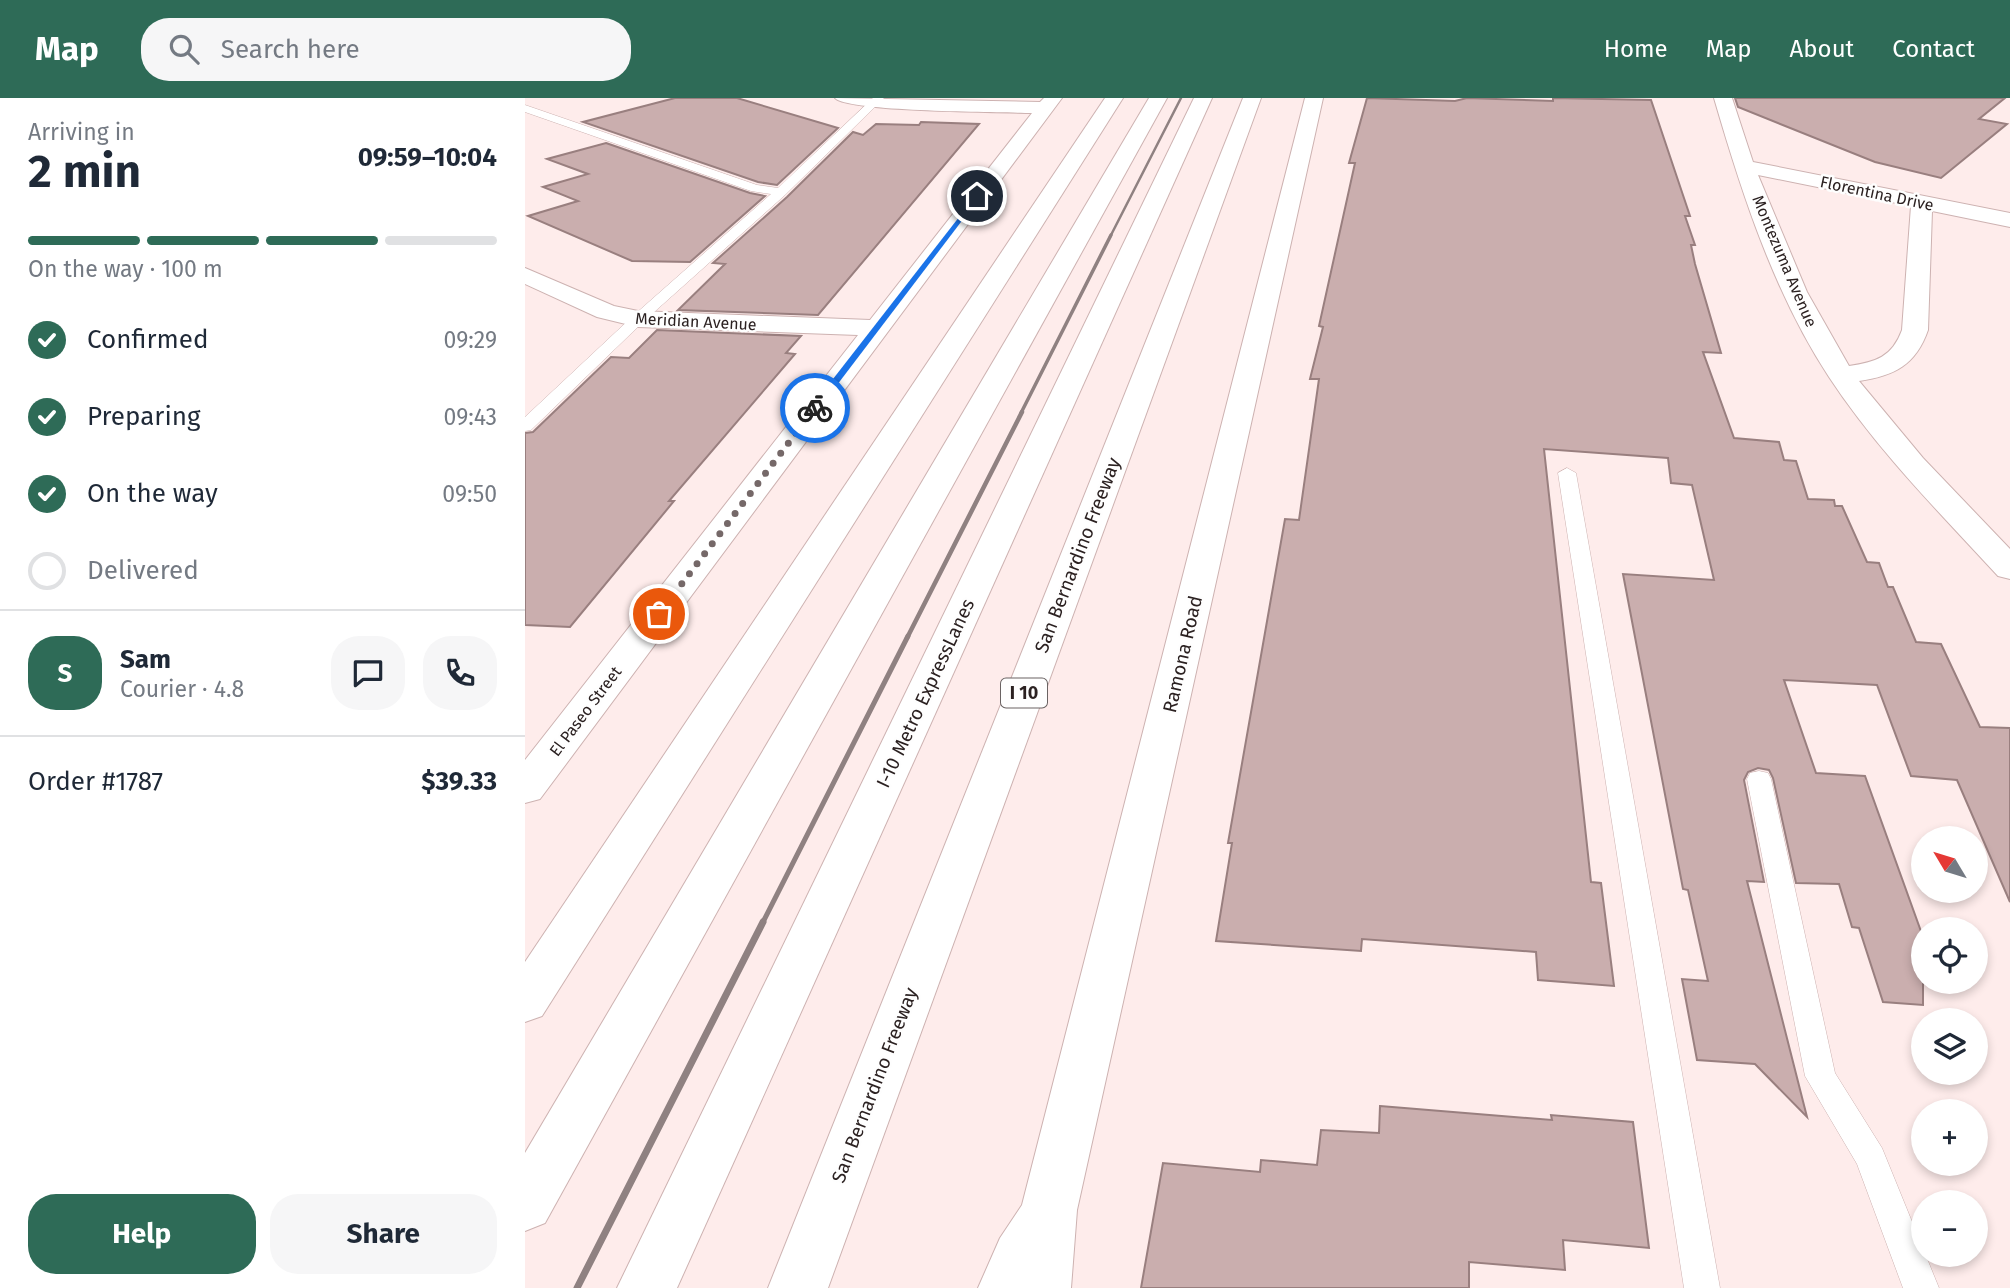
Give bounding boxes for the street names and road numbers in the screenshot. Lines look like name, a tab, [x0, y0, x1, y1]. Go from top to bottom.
street label: Florentina Drive	[1818, 172, 1935, 215]
street label: Montezuma Avenue	[1748, 192, 1821, 330]
street label: Meridian Avenue	[635, 309, 757, 334]
street label: San Bernardino Freeway	[1030, 454, 1126, 656]
street label: Ramona Road	[1158, 593, 1207, 715]
street label: I-10 Metro ExpressLanes	[872, 595, 979, 791]
street label: El Paseo Street	[545, 662, 625, 760]
road number: I 10	[1001, 678, 1047, 708]
street label: San Bernardino Freeway	[827, 984, 923, 1186]

